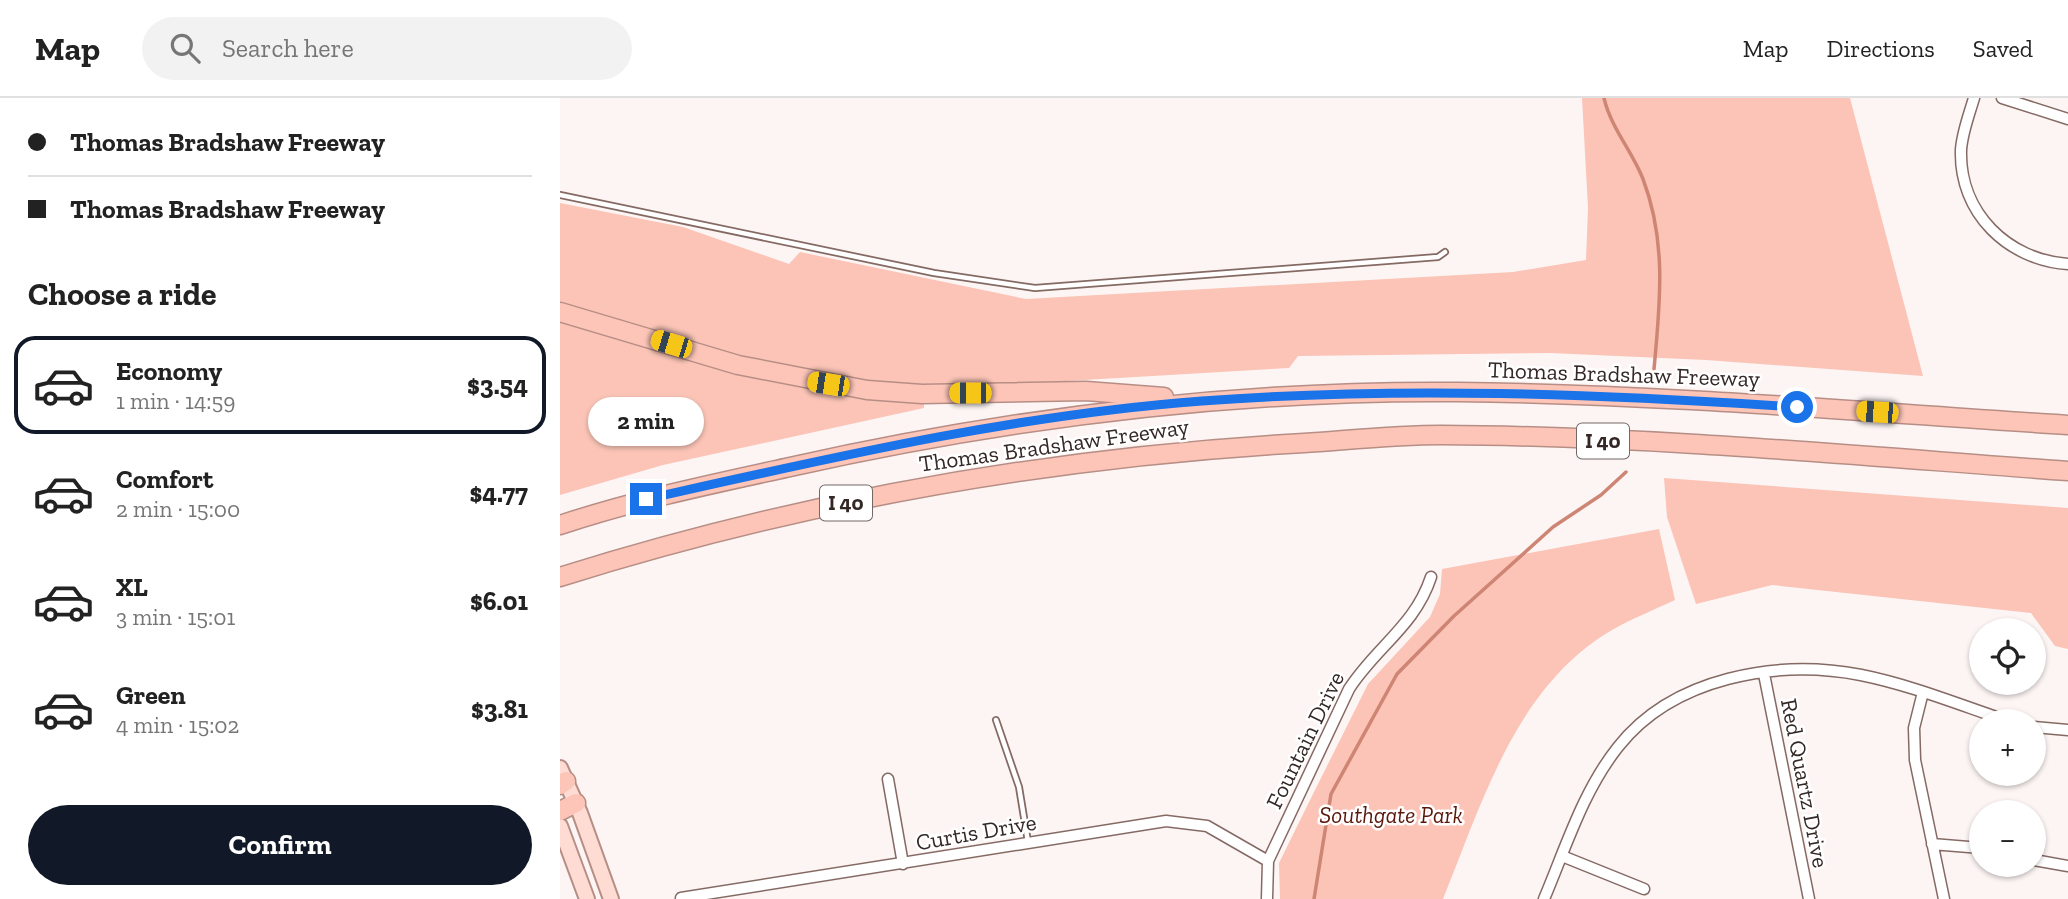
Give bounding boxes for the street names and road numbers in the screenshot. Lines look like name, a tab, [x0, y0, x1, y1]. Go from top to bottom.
street label: Thomas Bradshaw Freeway	[1487, 355, 1761, 393]
street label: Thomas Bradshaw Freeway	[917, 412, 1191, 478]
road number: I 40	[1577, 424, 1629, 458]
road number: I 40	[820, 486, 872, 520]
street label: Fountain Drive	[1260, 667, 1350, 813]
street label: Red Quartz Drive	[1775, 696, 1835, 870]
street label: Curtis Drive	[914, 808, 1038, 856]

